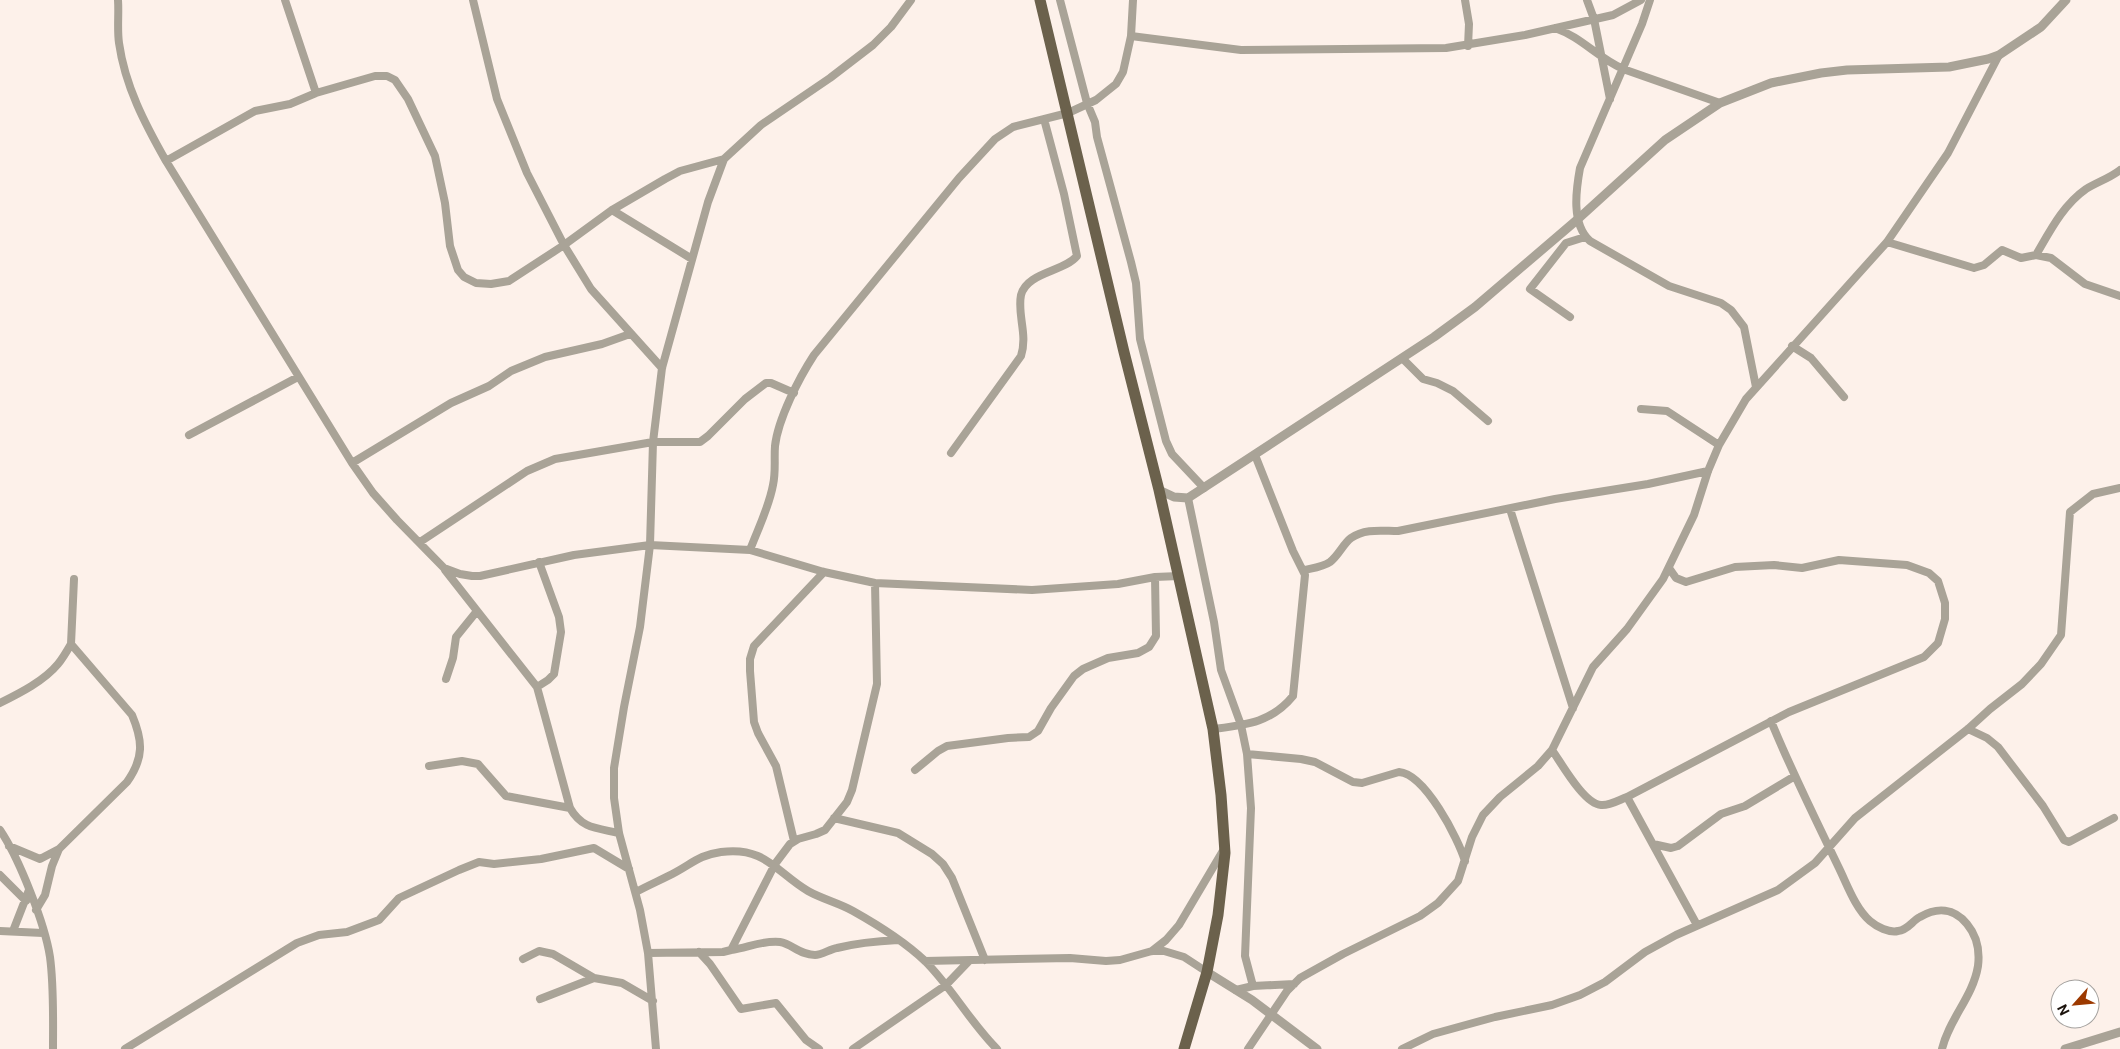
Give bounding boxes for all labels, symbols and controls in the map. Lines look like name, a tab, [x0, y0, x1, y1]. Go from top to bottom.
north arrow	[2050, 979, 2100, 1029]
text: N	[2054, 1002, 2073, 1018]

